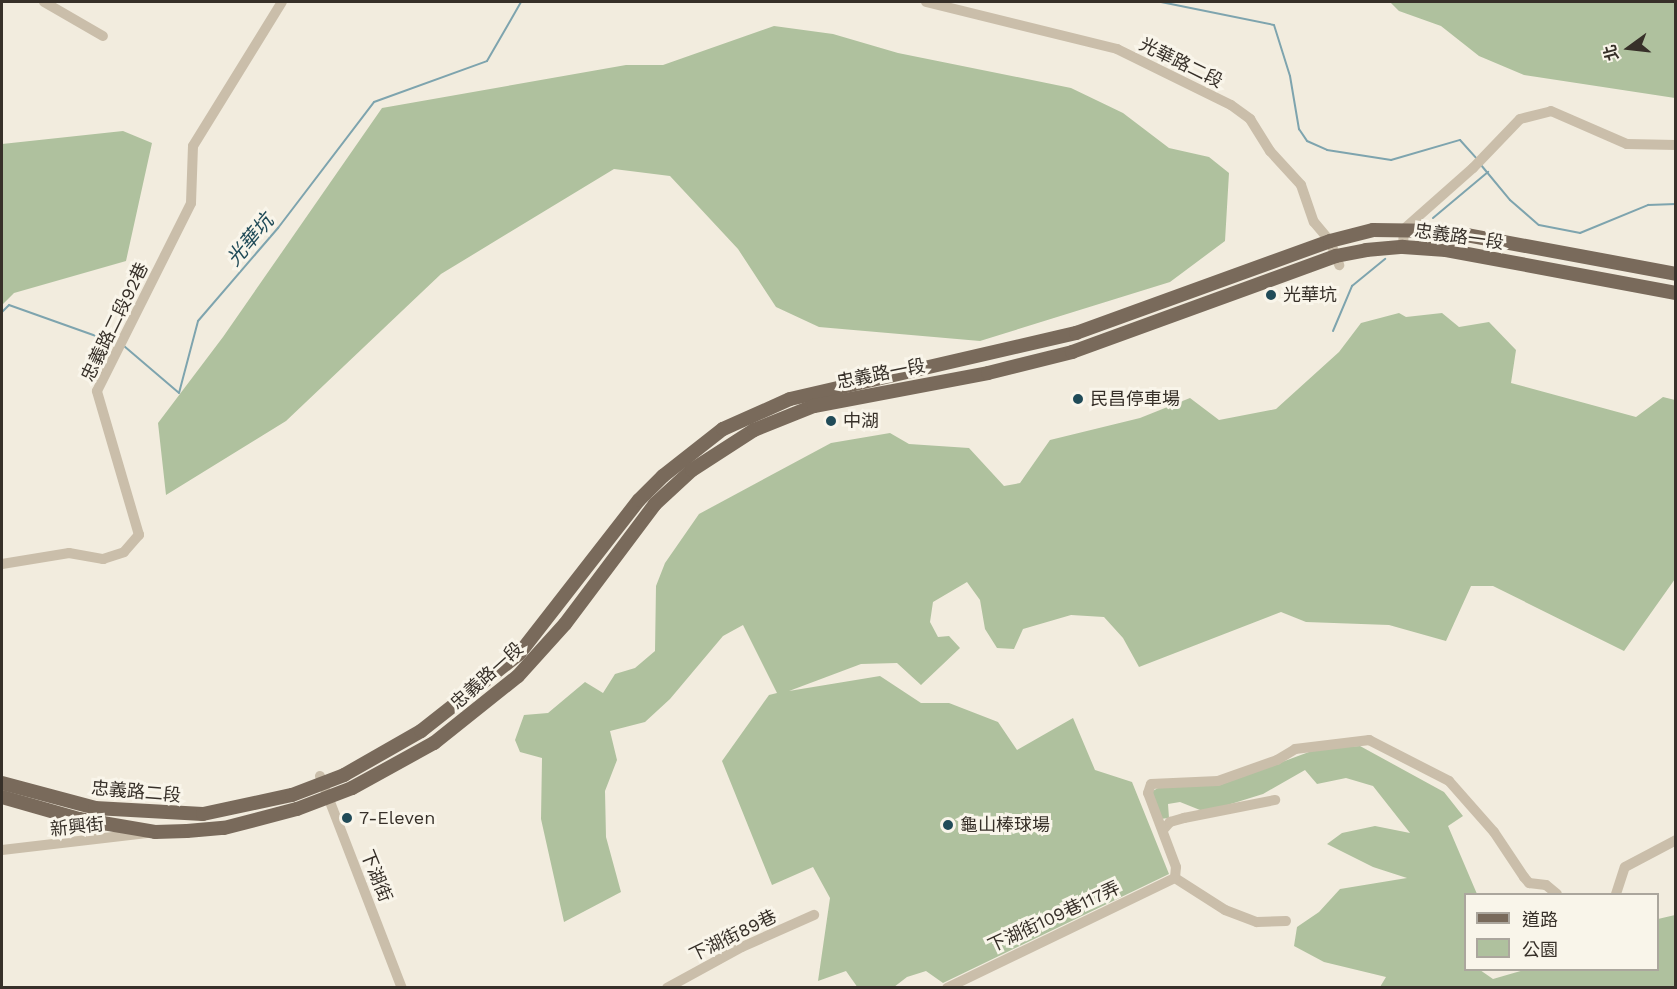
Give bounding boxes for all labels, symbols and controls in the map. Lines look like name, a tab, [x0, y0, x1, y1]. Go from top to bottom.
north arrow	[1599, 18, 1659, 78]
street label: 光華路二段	[1136, 34, 1226, 92]
text: 北	[1600, 43, 1622, 63]
water label: 光華坑	[222, 209, 278, 271]
street label: 忠義路一段	[1413, 220, 1505, 254]
street label: 忠義路二段92巷	[77, 259, 153, 385]
place label: 光華坑	[1283, 284, 1337, 306]
marker: 光華坑	[1264, 288, 1278, 302]
street label: 忠義路一段	[835, 355, 927, 393]
place label: 民昌停車場	[1090, 388, 1180, 410]
marker: 民昌停車場	[1071, 392, 1085, 406]
place label: 中湖	[843, 410, 879, 432]
marker: 中湖	[824, 414, 838, 428]
street label: 忠義路一段	[446, 638, 528, 714]
street label: 忠義路二段	[90, 777, 182, 807]
place label: 7-Eleven	[359, 807, 435, 829]
marker: 7-Eleven	[340, 811, 354, 825]
street label: 新興街	[49, 813, 105, 841]
place label: 龜山棒球場	[960, 814, 1050, 836]
marker: 龜山棒球場	[941, 818, 955, 832]
street label: 下湖街	[356, 847, 396, 905]
street label: 下湖街109巷117弄	[984, 877, 1124, 957]
legend	[1464, 893, 1659, 971]
street label: 下湖街89巷	[686, 906, 780, 966]
text: 道路	[1522, 909, 1558, 930]
text: 公園	[1522, 939, 1558, 960]

